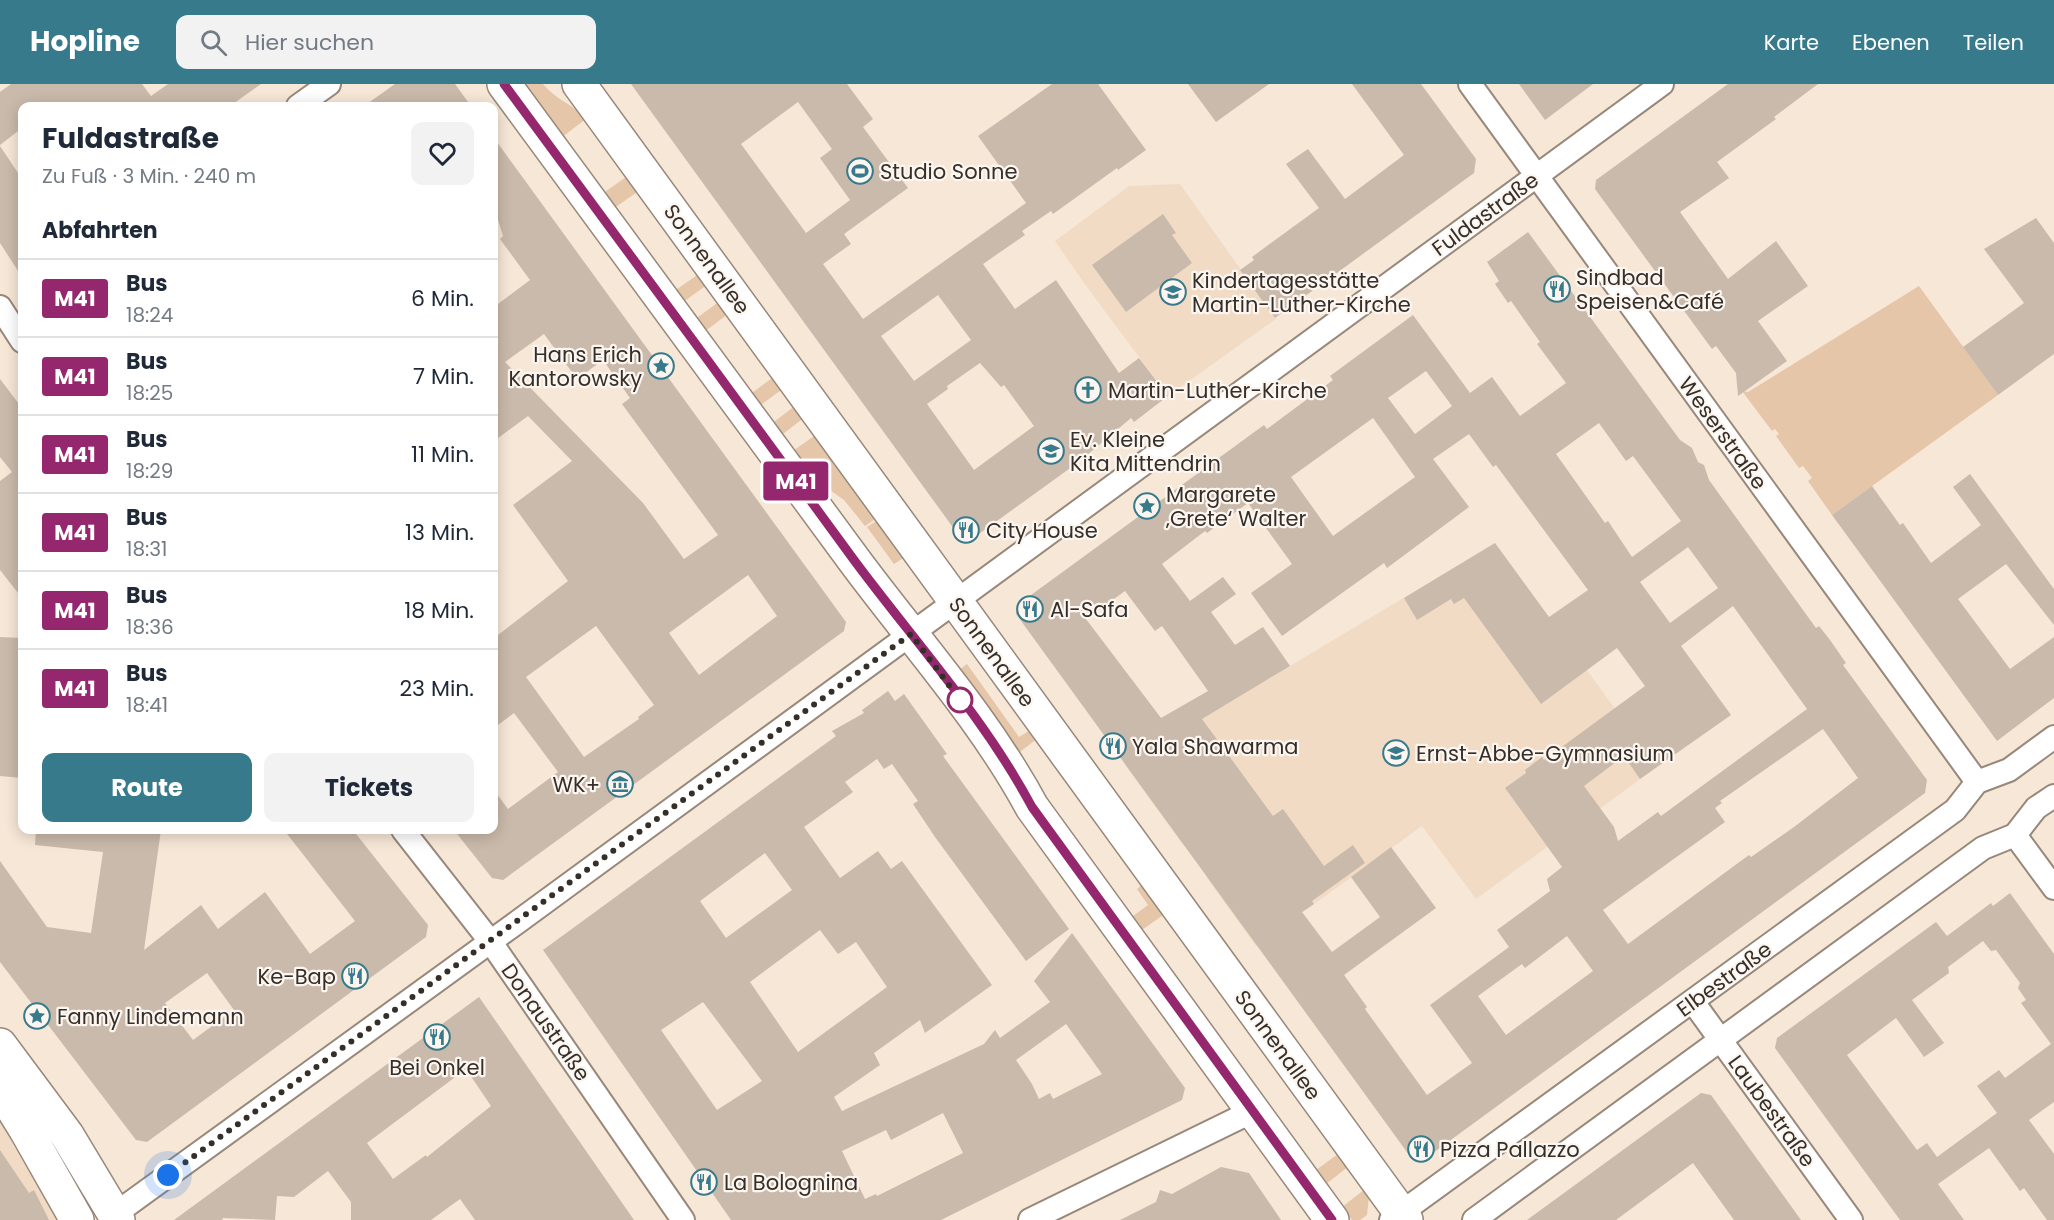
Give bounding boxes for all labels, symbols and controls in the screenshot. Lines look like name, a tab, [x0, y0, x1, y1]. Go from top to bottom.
search box	[176, 15, 596, 69]
text: Hopline	[30, 22, 140, 61]
icon: search	[197, 26, 230, 59]
text: Hier suchen	[245, 27, 374, 58]
text: Karte	[1764, 28, 1819, 57]
text: Ebenen	[1852, 28, 1930, 57]
text: Teilen	[1963, 28, 2024, 57]
text: Fuldastraße	[42, 119, 219, 158]
button: heart	[411, 122, 474, 185]
sports icon: Studio Sonne	[845, 156, 875, 186]
place label: Studio Sonne	[880, 157, 1018, 186]
text: Zu Fuß · 3 Min. · 240 m	[42, 162, 256, 190]
street label: Fuldastraße	[1426, 165, 1544, 263]
street label: Sonnenallee	[657, 198, 757, 320]
text: Abfahrten	[42, 215, 158, 246]
place label: Sindbad Speisen&Café	[1576, 263, 1724, 316]
place label: Kindertagesstätte Martin-Luther-Kirche	[1192, 266, 1411, 319]
text: Bus	[126, 268, 168, 299]
restaurant icon: Sindbad Speisen&Café	[1542, 274, 1572, 304]
school or university icon: Kindertagesstätte Martin-Luther-Kirche	[1158, 277, 1188, 307]
text: 6 Min.	[411, 283, 474, 314]
text: M41	[54, 284, 96, 313]
text: 18:24	[126, 301, 173, 329]
place label: Hans Erich Kantorowsky	[509, 340, 642, 393]
text: Bus	[126, 346, 168, 377]
place icon: Hans Erich Kantorowsky	[646, 351, 676, 381]
text: 7 Min.	[413, 361, 474, 392]
text: M41	[54, 362, 96, 391]
street label: Weserstraße	[1672, 371, 1774, 495]
church icon: Martin-Luther-Kirche	[1073, 375, 1103, 405]
place label: Martin-Luther-Kirche	[1108, 376, 1327, 405]
text: 18:25	[126, 379, 173, 407]
text: Bus	[126, 424, 168, 455]
place label: Ev. Kleine Kita Mittendrin	[1070, 425, 1221, 478]
school or university icon: Ev. Kleine Kita Mittendrin	[1036, 436, 1066, 466]
text: 11 Min.	[411, 439, 474, 470]
text: M41	[54, 440, 96, 469]
text: 18:29	[126, 457, 173, 485]
line badge: M41	[762, 462, 830, 500]
text: M41	[775, 467, 817, 496]
place label: Margarete ‚Grete‘ Walter	[1165, 480, 1306, 533]
place icon: Margarete ‚Grete‘ Walter	[1132, 491, 1162, 521]
text: Bus	[126, 502, 168, 533]
restaurant icon: City House	[951, 515, 981, 545]
place label: City House	[986, 516, 1098, 545]
text: 13 Min.	[405, 517, 474, 548]
text: M41	[54, 518, 96, 547]
text: 18:31	[126, 535, 167, 563]
text: Bus	[126, 580, 168, 611]
street label: Sonnenallee	[942, 591, 1042, 713]
restaurant icon: Al-Safa	[1015, 594, 1045, 624]
text: 18 Min.	[404, 595, 474, 626]
place label: Al-Safa	[1050, 595, 1129, 624]
text: M41	[54, 596, 96, 625]
text: 18:36	[126, 613, 174, 641]
text: Bus	[126, 658, 168, 689]
text: 23 Min.	[399, 673, 474, 704]
text: M41	[54, 674, 96, 703]
unlabelled marker	[947, 687, 973, 713]
text: 18:41	[126, 691, 168, 719]
restaurant icon: Yala Shawarma	[1098, 731, 1128, 761]
place label: Yala Shawarma	[1132, 732, 1298, 761]
school or university icon: Ernst-Abbe-Gymnasium	[1381, 738, 1411, 768]
place label: Ernst-Abbe-Gymnasium	[1416, 739, 1674, 768]
button: Route	[42, 753, 252, 822]
button: Tickets	[264, 753, 474, 822]
museum icon: WK+	[605, 769, 635, 799]
place label: WK+	[553, 770, 600, 799]
street label: Elbestraße	[1671, 935, 1777, 1023]
street label: Donaustraße	[495, 957, 597, 1087]
restaurant icon: Ke-Bap	[340, 961, 370, 991]
place label: Ke-Bap	[258, 962, 336, 991]
street label: Sonnenallee	[1228, 984, 1328, 1106]
place icon: Fanny Lindemann	[22, 1001, 52, 1031]
place label: Fanny Lindemann	[57, 1002, 244, 1031]
restaurant icon: Bei Onkel	[422, 1022, 452, 1052]
street label: Laubestraße	[1722, 1049, 1822, 1173]
place label: Bei Onkel	[389, 1053, 485, 1082]
restaurant icon: Pizza Pallazzo	[1406, 1134, 1436, 1164]
place label: Pizza Pallazzo	[1440, 1135, 1580, 1164]
your location	[153, 1160, 183, 1190]
restaurant icon: La Bolognina	[689, 1167, 719, 1197]
place label: La Bolognina	[724, 1168, 858, 1197]

